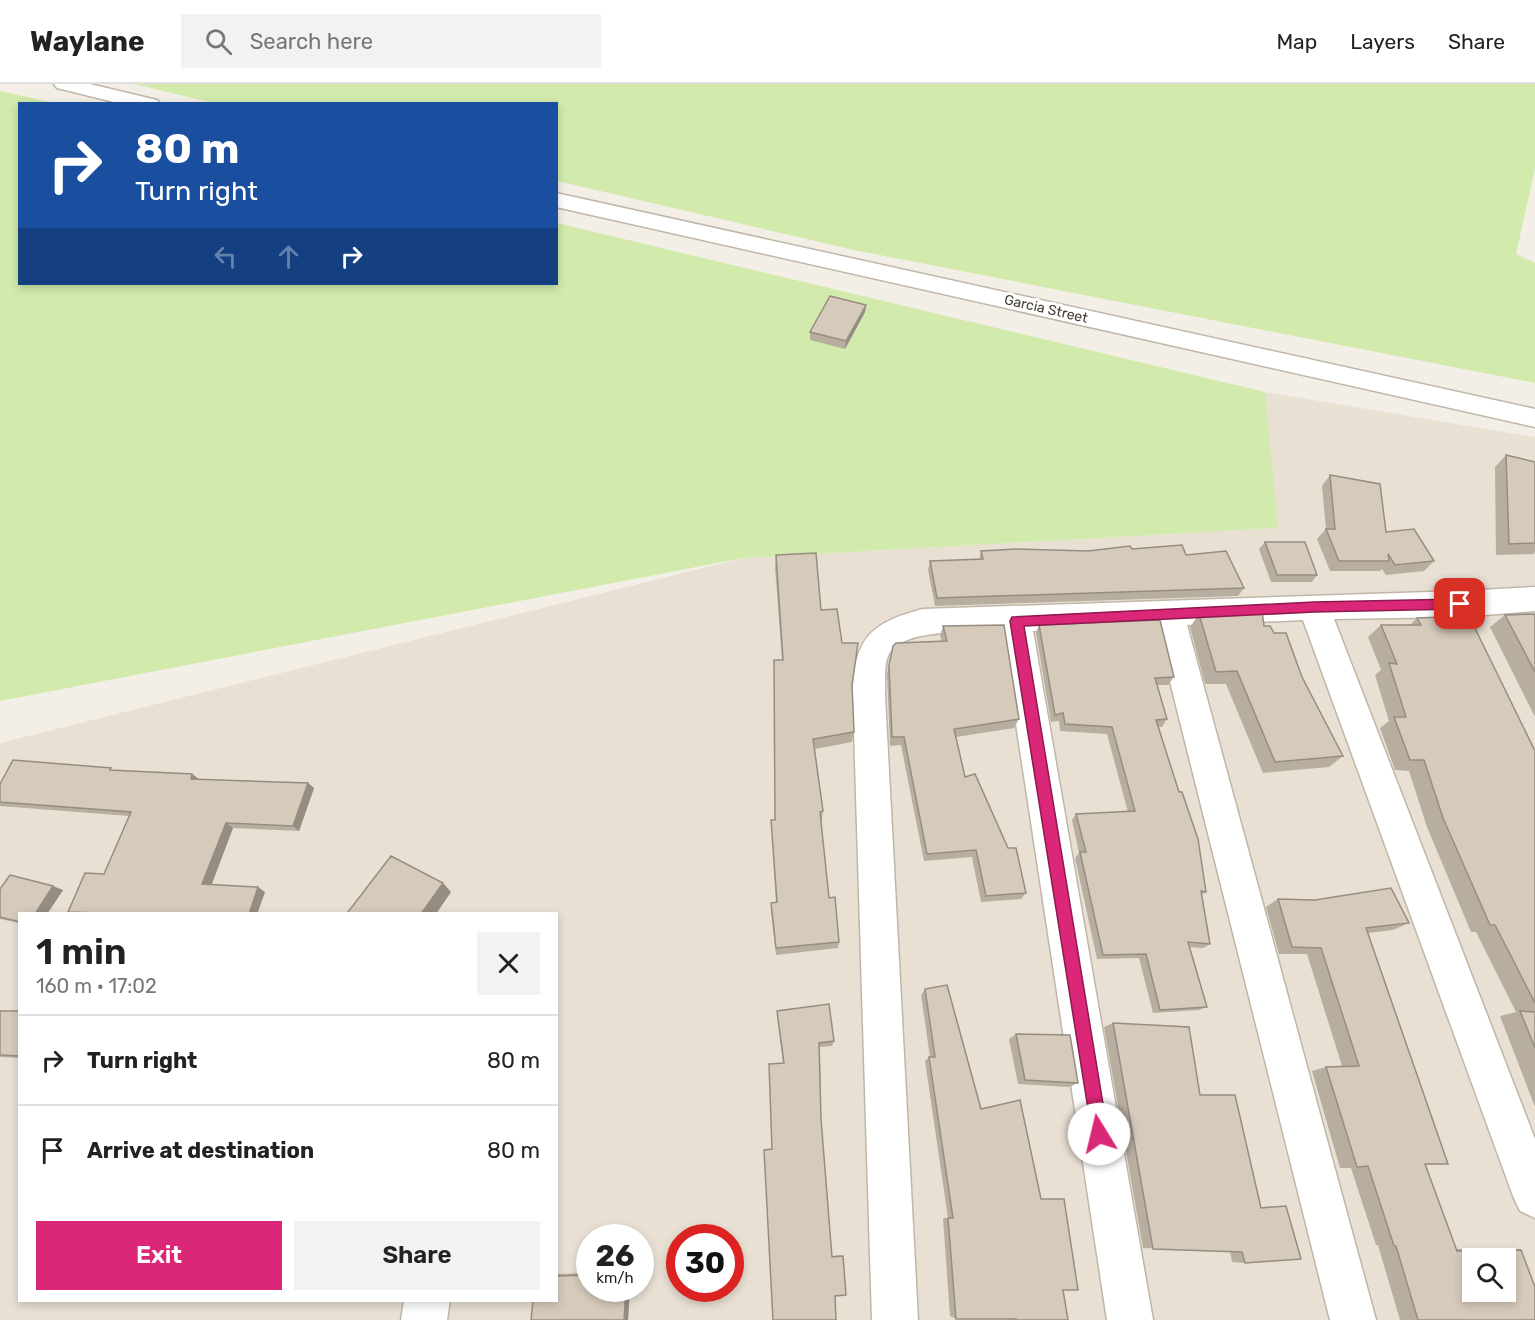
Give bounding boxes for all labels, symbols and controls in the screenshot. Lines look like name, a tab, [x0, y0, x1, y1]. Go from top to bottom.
search box	[181, 14, 601, 68]
text: Waylane	[30, 25, 145, 58]
icon: search	[202, 25, 235, 58]
text: Search here	[250, 28, 373, 55]
text: Map	[1276, 29, 1317, 54]
text: Layers	[1350, 29, 1415, 54]
text: Share	[1448, 29, 1505, 54]
text: 80 m	[135, 124, 239, 174]
icon: right	[36, 126, 114, 204]
text: Turn right	[135, 175, 258, 207]
icon: left	[209, 240, 242, 273]
icon: ahead	[272, 240, 305, 273]
icon: right	[335, 240, 368, 273]
street label: Garcia Street	[1003, 291, 1090, 327]
pin	[1434, 578, 1485, 629]
icon: arrive	[1443, 587, 1476, 620]
text: 1 min	[36, 930, 127, 973]
button: close	[477, 932, 540, 995]
text: 160 m · 17:02	[36, 974, 157, 998]
icon: right	[36, 1044, 69, 1077]
text: Turn right	[87, 1047, 197, 1074]
text: 80 m	[487, 1047, 540, 1074]
position arrow	[1067, 1102, 1131, 1166]
icon: arrive	[36, 1134, 69, 1167]
text: Arrive at destination	[87, 1137, 314, 1164]
text: 80 m	[487, 1137, 540, 1164]
button: Exit	[36, 1221, 282, 1290]
button: Share	[294, 1221, 540, 1290]
speed limit sign: 30	[666, 1224, 744, 1302]
text: 26	[595, 1238, 635, 1274]
map controls	[1462, 1248, 1516, 1302]
button: search	[1462, 1248, 1516, 1302]
text: km/h	[596, 1269, 634, 1287]

